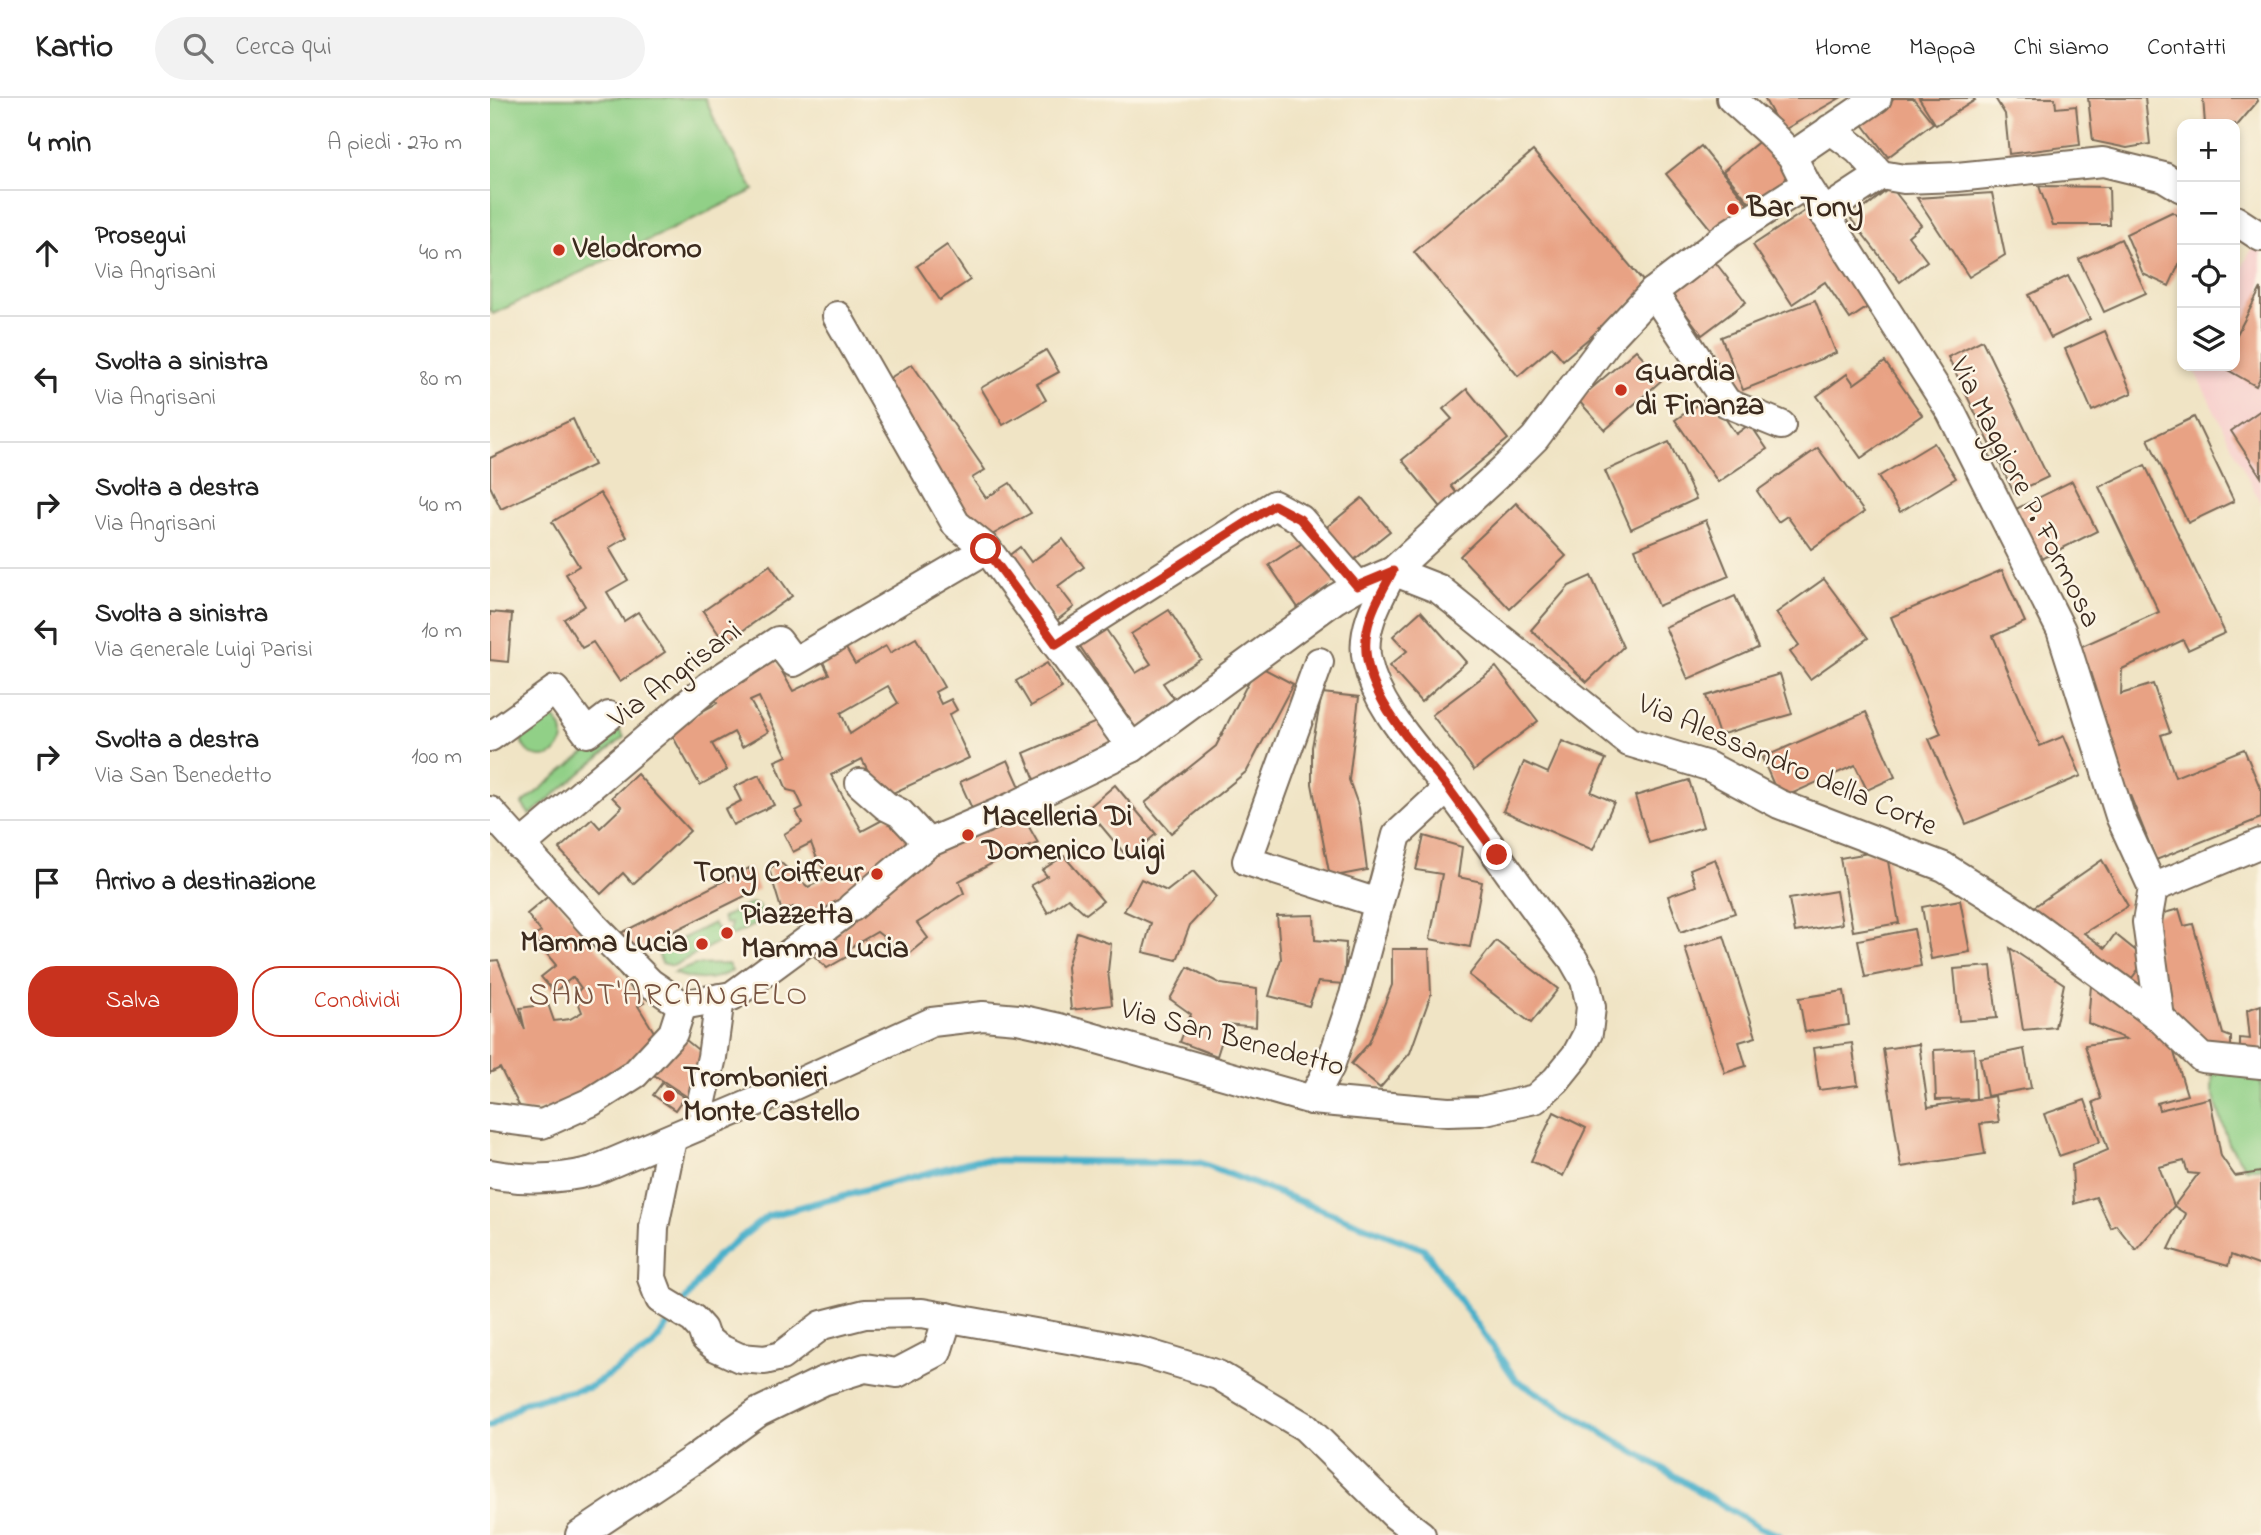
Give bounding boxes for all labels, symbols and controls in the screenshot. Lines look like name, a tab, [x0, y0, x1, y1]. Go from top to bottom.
search box	[155, 17, 645, 80]
text: Kartio	[35, 24, 113, 72]
icon: search	[179, 29, 217, 67]
text: Cerca qui	[235, 29, 332, 67]
text: Home	[1815, 31, 1871, 66]
text: Mappa	[1909, 31, 1976, 66]
text: Chi siamo	[2014, 31, 2109, 66]
text: Contatti	[2147, 31, 2226, 66]
map controls	[2177, 119, 2240, 371]
button: +	[2177, 119, 2240, 182]
text: 4 min	[28, 122, 91, 166]
text: A piedi · 270 m	[327, 127, 462, 160]
button: −	[2177, 182, 2240, 245]
place label: Bar Tony	[1745, 187, 1863, 231]
marker: Bar Tony	[1725, 201, 1741, 217]
text: Prosegui	[95, 218, 186, 256]
place label: Velodromo	[572, 228, 702, 272]
icon: ahead	[28, 234, 66, 272]
text: 40 m	[419, 237, 462, 270]
marker: Velodromo	[551, 242, 567, 258]
button: locate	[2177, 245, 2240, 308]
text: Via Angrisani	[95, 256, 216, 289]
button: layers	[2177, 308, 2240, 371]
text: Svolta a sinistra	[95, 344, 268, 382]
street label: Via Maggiore P. Formosa	[1936, 349, 2111, 636]
place label: Guardia di Finanza	[1635, 351, 1764, 429]
icon: left	[28, 360, 66, 398]
text: 80 m	[420, 363, 462, 396]
text: Via Angrisani	[95, 382, 216, 415]
marker: Guardia di Finanza	[1613, 382, 1629, 398]
text: Svolta a destra	[95, 470, 259, 508]
icon: right	[28, 486, 66, 524]
text: 40 m	[419, 489, 462, 522]
text: Via Angrisani	[95, 508, 216, 541]
route start	[970, 533, 1001, 564]
text: Svolta a sinistra	[95, 596, 268, 634]
street label: Via Angrisani	[599, 611, 752, 742]
icon: left	[28, 612, 66, 650]
text: 10 m	[421, 615, 462, 648]
text: Via Generale Luigi Parisi	[95, 634, 313, 667]
street label: Via Alessandro della Corte	[1630, 683, 1944, 849]
text: Svolta a destra	[95, 722, 259, 760]
icon: right	[28, 738, 66, 776]
text: 100 m	[411, 741, 462, 774]
text: Via San Benedetto	[95, 760, 272, 793]
place label: Macelleria Di Domenico Luigi	[980, 796, 1165, 875]
marker: Macelleria Di Domenico Luigi	[960, 827, 976, 843]
route end	[1481, 839, 1512, 870]
place label: Tony Coiffeur	[694, 852, 864, 896]
icon: arrive	[28, 864, 66, 902]
text: Arrivo a destinazione	[95, 864, 316, 902]
marker: Tony Coiffeur	[869, 866, 885, 882]
place label: Piazzetta Mamma Lucia	[741, 894, 909, 972]
place label: Mamma Lucia	[520, 922, 688, 966]
marker: Piazzetta Mamma Lucia	[719, 925, 735, 941]
marker: Mamma Lucia	[694, 936, 710, 952]
button: Salva	[28, 966, 238, 1037]
button: Condividi	[252, 966, 462, 1037]
district label: SANT'ARCANGELO	[529, 973, 809, 1020]
street label: Via San Benedetto	[1114, 988, 1349, 1090]
place label: Trombonieri Monte Castello	[683, 1057, 860, 1135]
marker: Trombonieri Monte Castello	[661, 1088, 677, 1104]

